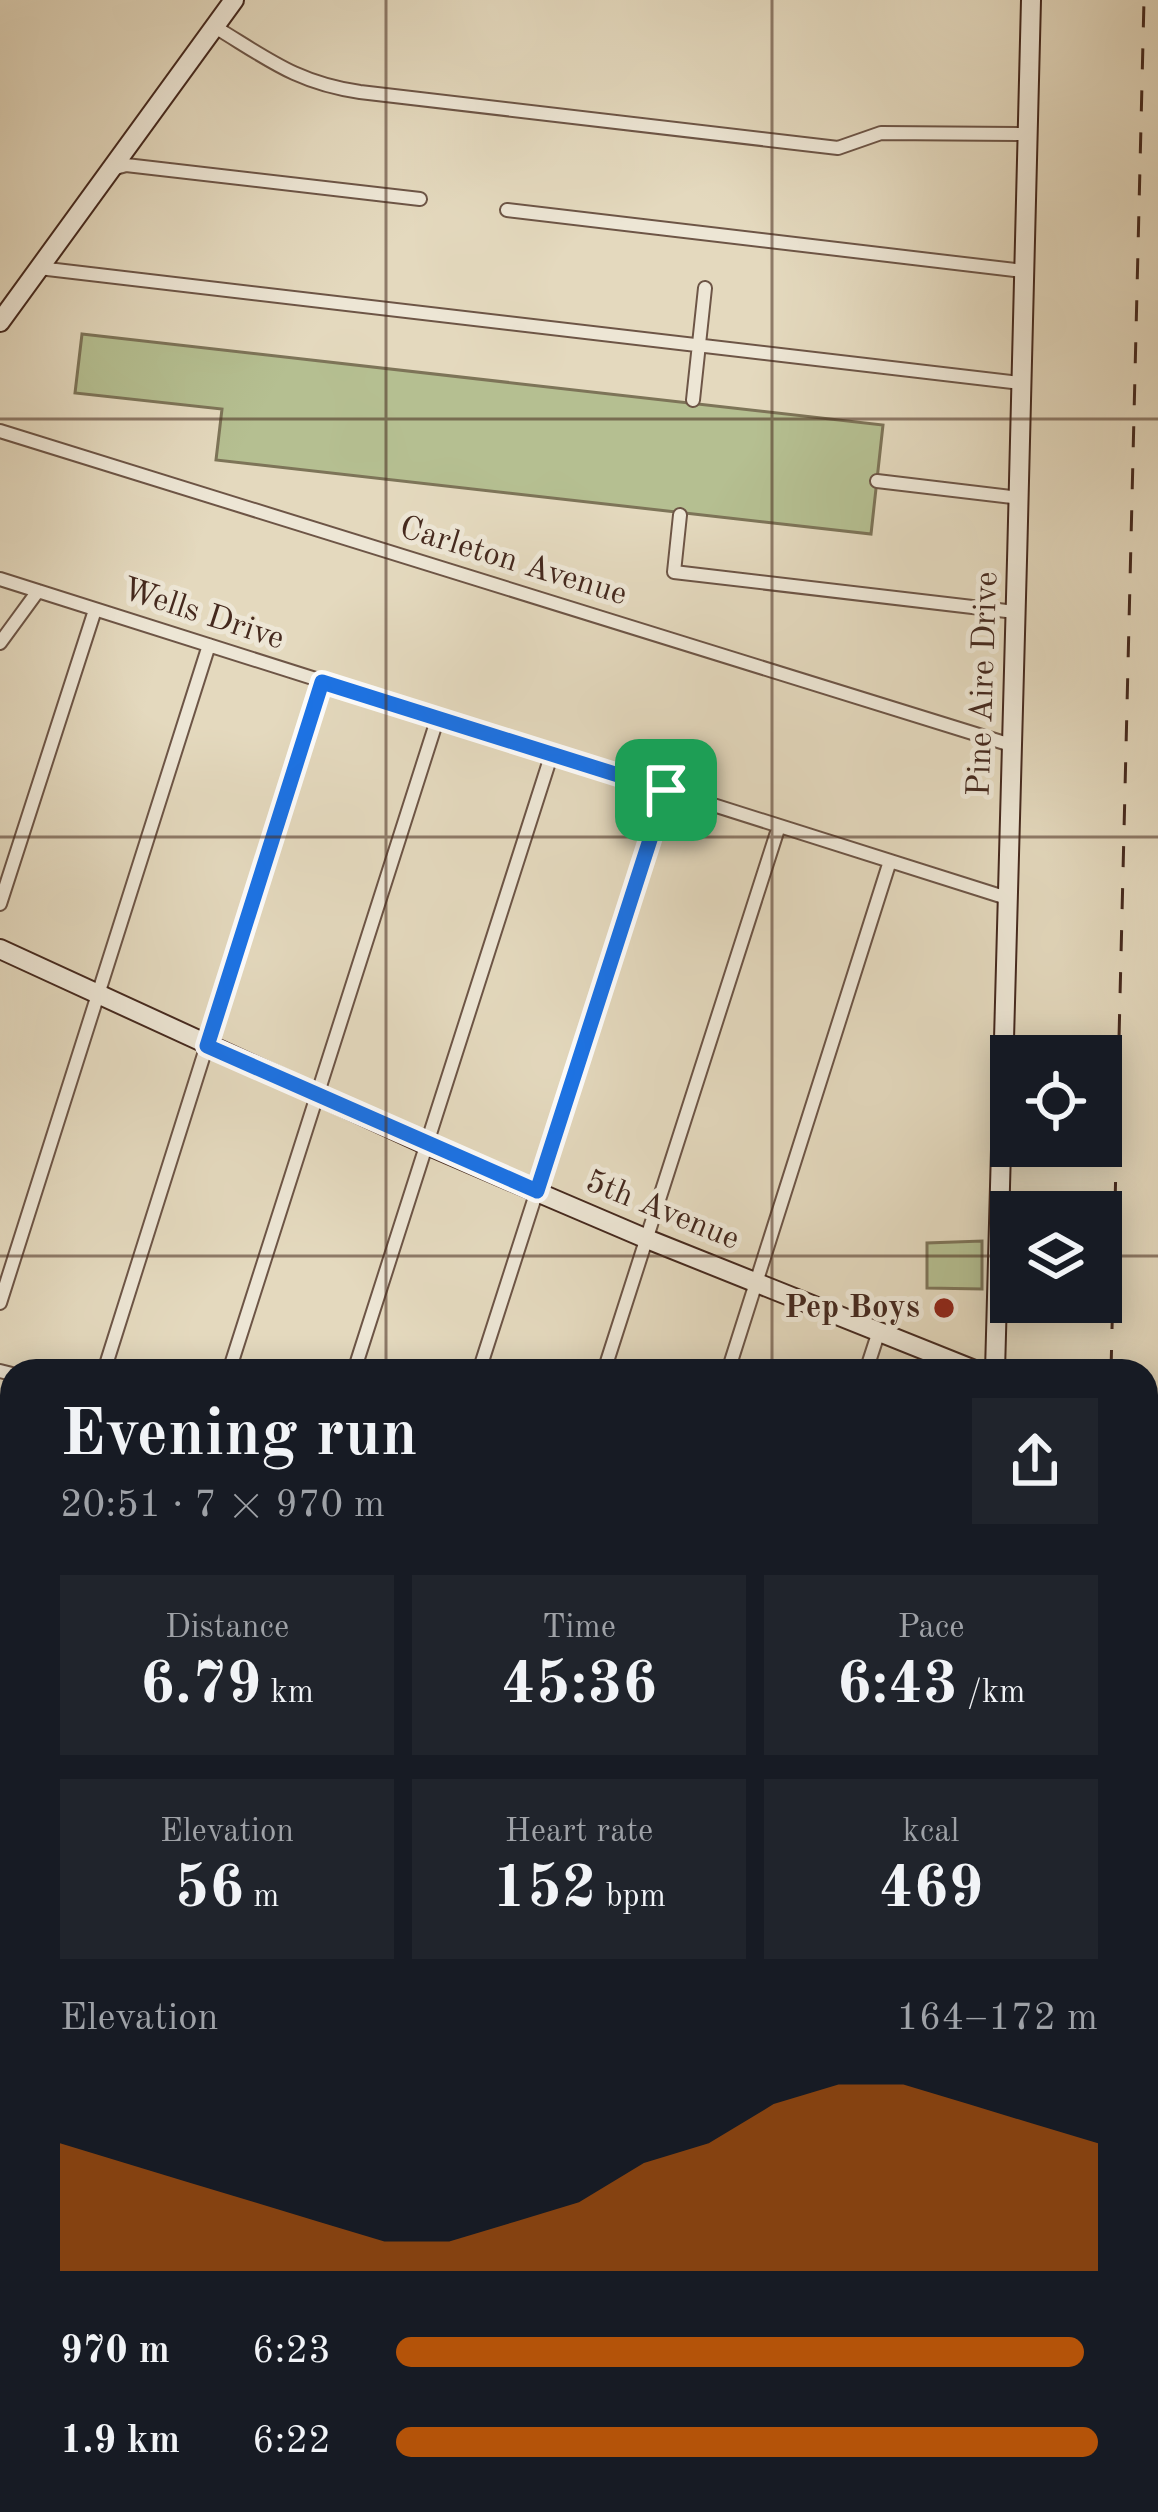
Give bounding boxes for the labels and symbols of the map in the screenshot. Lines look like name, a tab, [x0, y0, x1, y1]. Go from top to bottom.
street label: Carleton Avenue	[395, 512, 631, 612]
street label: Pine Aire Drive	[964, 571, 1004, 797]
street label: Wells Drive	[118, 573, 288, 657]
pin	[615, 739, 717, 841]
street label: 5th Avenue	[580, 1165, 744, 1257]
place label: Pep Boys	[784, 1292, 920, 1325]
marker: Pep Boys	[931, 1295, 957, 1321]

